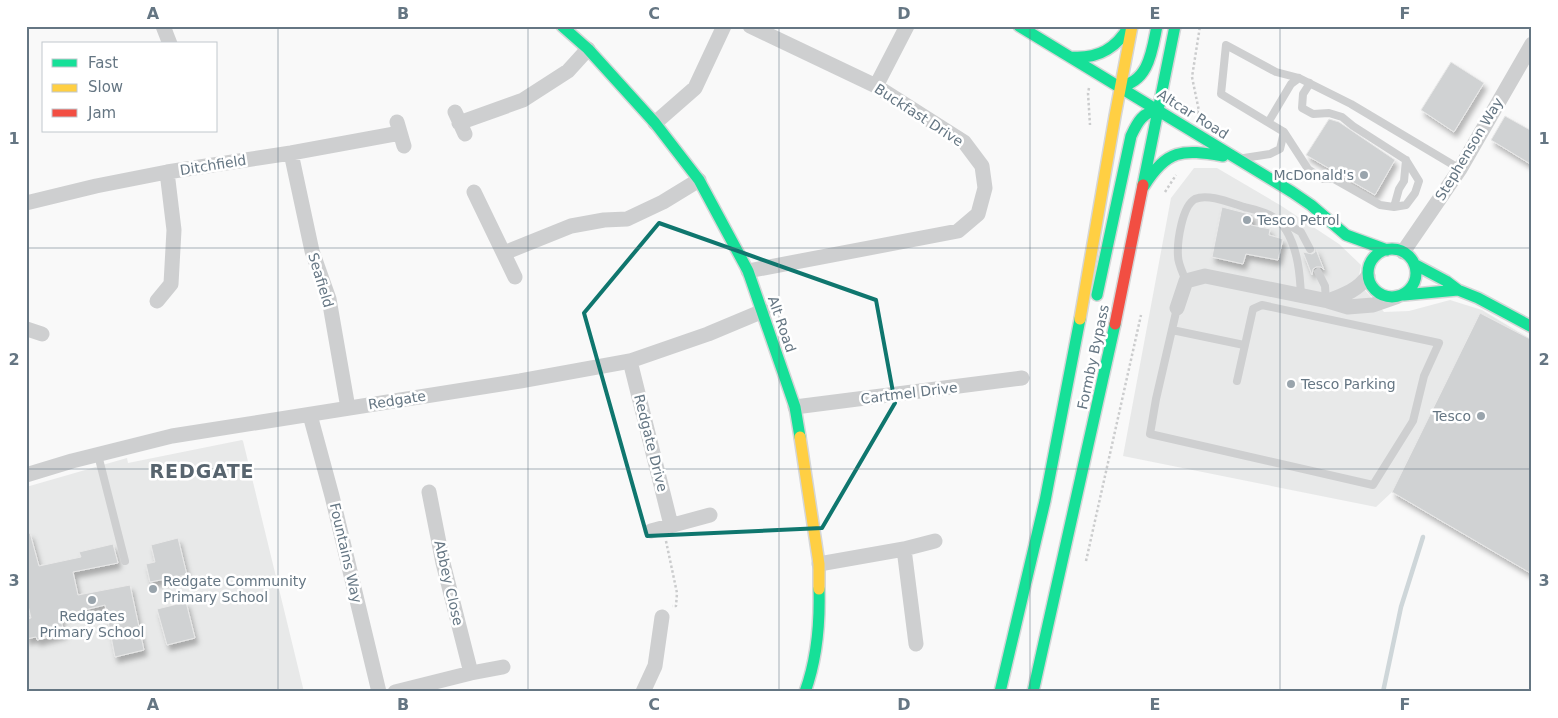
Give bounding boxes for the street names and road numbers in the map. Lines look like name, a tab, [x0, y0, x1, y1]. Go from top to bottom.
street label: Buckfast Drive	[872, 80, 966, 150]
street label: Altcar Road	[1155, 86, 1231, 142]
street label: Stephenson Way	[1432, 95, 1506, 203]
street label: Ditchfield	[179, 152, 247, 178]
street label: Seafield	[305, 251, 337, 309]
street label: Alt Road	[765, 294, 799, 354]
street label: Formby Bypass	[1074, 303, 1112, 411]
street label: Cartmel Drive	[860, 379, 958, 407]
street label: Redgate	[367, 388, 427, 412]
street label: Redgate Drive	[631, 393, 671, 493]
street label: Fountains Way	[327, 501, 365, 605]
street label: Abbey Close	[431, 539, 467, 627]

